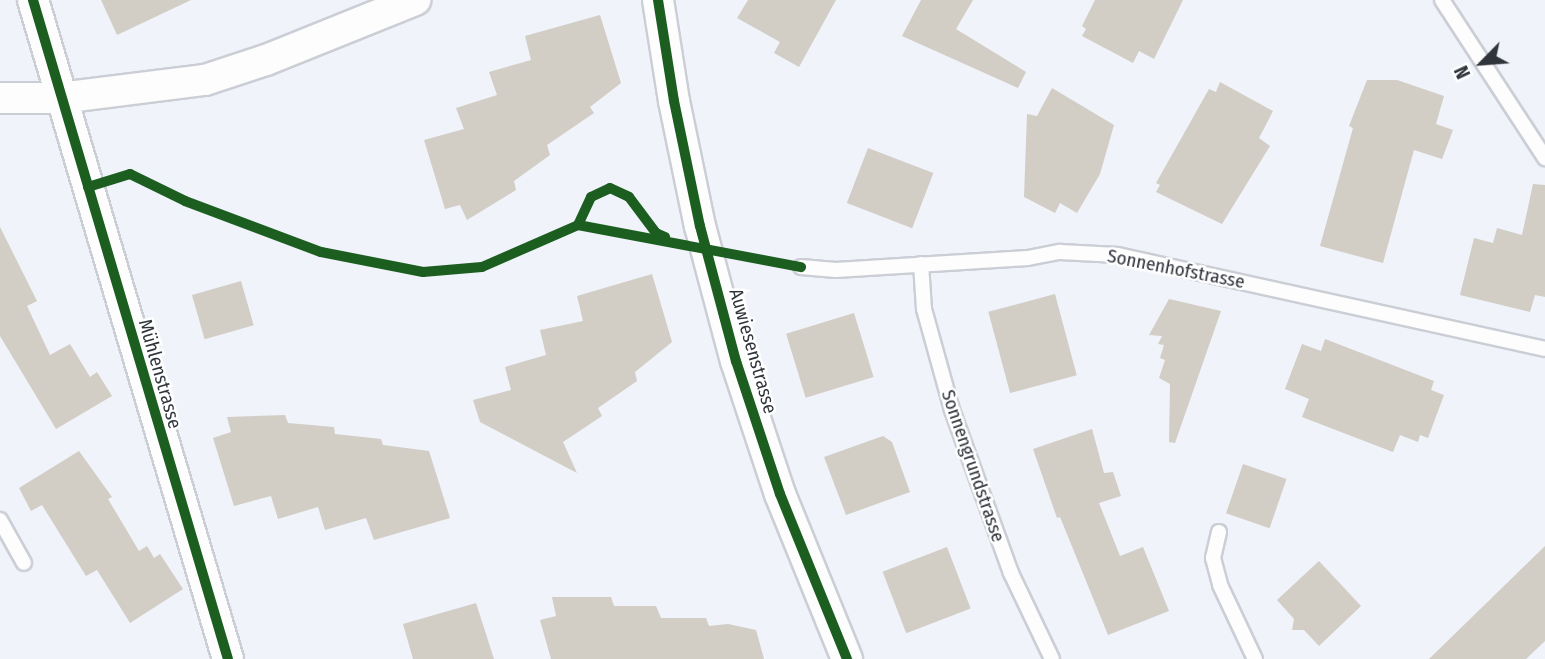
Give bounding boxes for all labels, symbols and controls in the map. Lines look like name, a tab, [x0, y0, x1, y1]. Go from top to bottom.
north arrow	[1447, 28, 1517, 98]
text: N	[1450, 62, 1475, 82]
street label: Sonnenhofstrasse	[1105, 244, 1247, 294]
street label: Auwiesenstrasse	[724, 286, 782, 416]
street label: Mühlenstrasse	[134, 317, 186, 431]
street label: Sonnengrundstrasse	[936, 387, 1010, 545]

